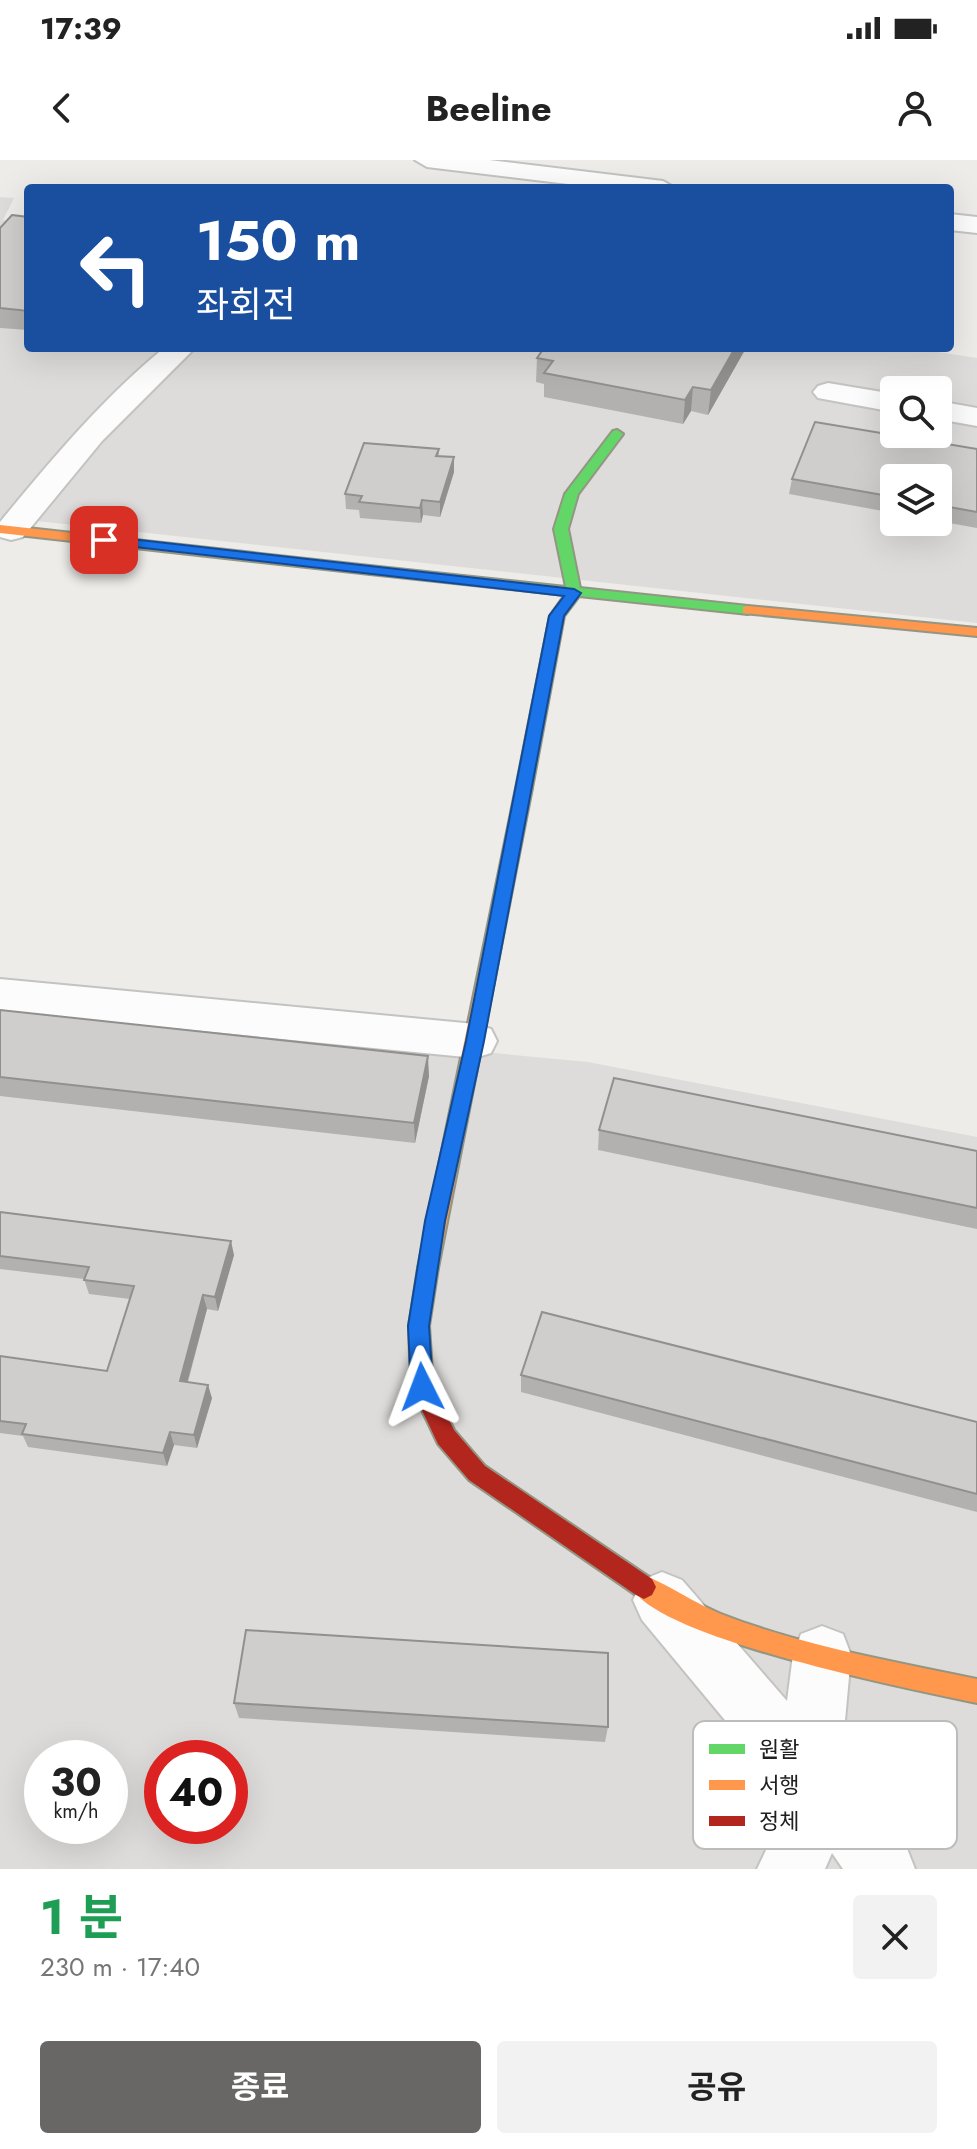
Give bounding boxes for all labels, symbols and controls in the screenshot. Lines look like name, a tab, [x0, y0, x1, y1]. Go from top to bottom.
text: 17:39	[40, 7, 122, 50]
text: Beeline	[425, 82, 552, 134]
icon: back	[40, 86, 84, 130]
icon: person	[893, 86, 937, 130]
text: 150 m	[196, 200, 360, 281]
icon: left	[64, 216, 168, 320]
text: 좌회전	[196, 278, 295, 330]
map controls	[880, 376, 952, 536]
button: search	[880, 376, 952, 448]
button: layers	[880, 464, 952, 536]
pin	[70, 506, 138, 574]
icon: arrive	[82, 518, 126, 562]
position arrow	[380, 1345, 464, 1429]
legend	[693, 1721, 957, 1849]
text: 원활	[759, 1733, 799, 1765]
speed limit sign: 40	[144, 1740, 248, 1844]
text: 30	[50, 1753, 102, 1811]
text: 서행	[759, 1769, 799, 1801]
text: km/h	[53, 1797, 99, 1826]
text: 정체	[759, 1805, 799, 1837]
text: 1 분	[40, 1883, 123, 1952]
button: close	[853, 1895, 937, 1979]
text: 230 m · 17:40	[40, 1948, 200, 1986]
button: 종료	[40, 2041, 481, 2133]
button: 공유	[497, 2041, 937, 2133]

